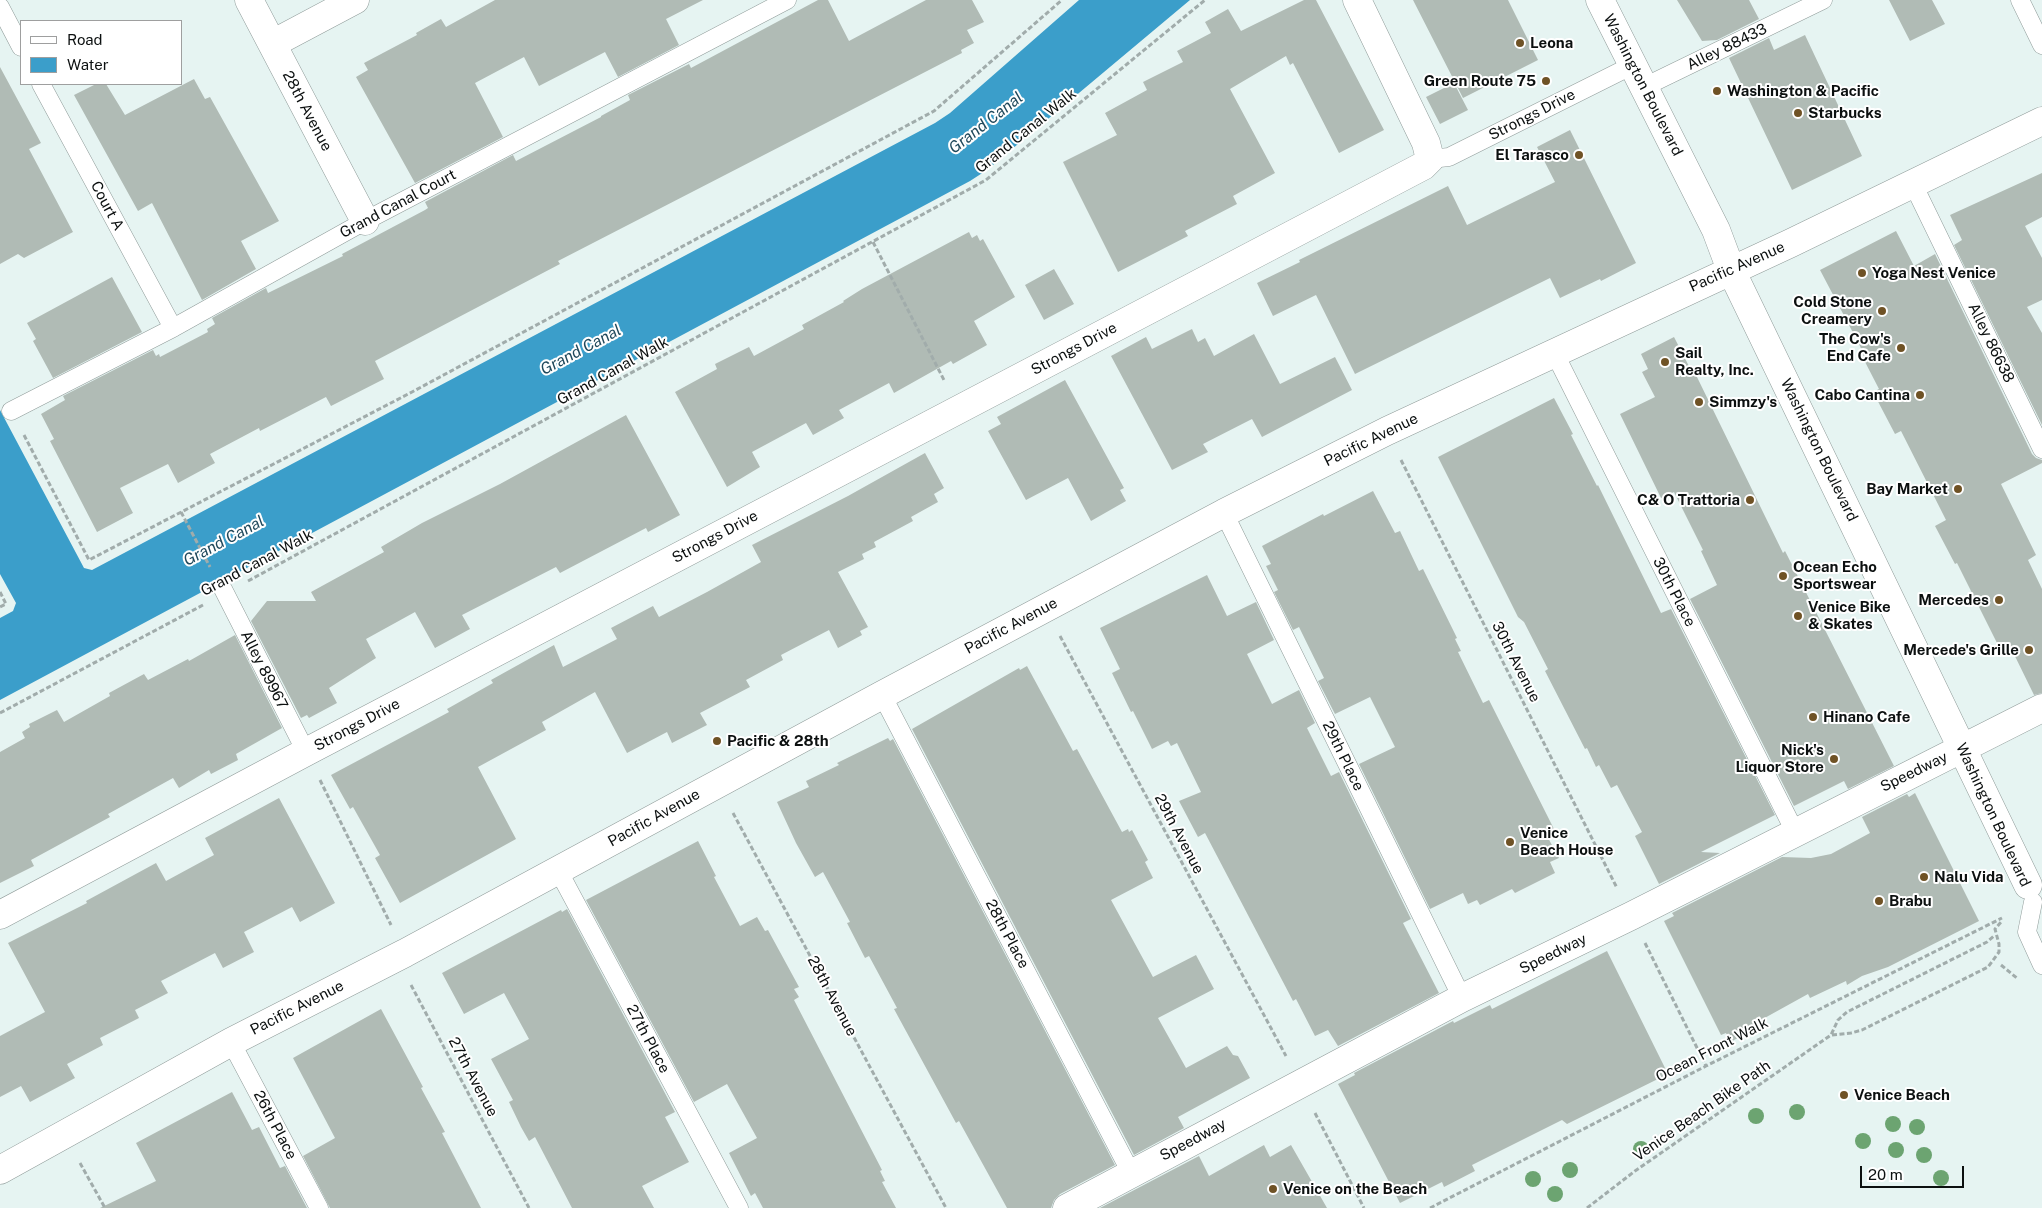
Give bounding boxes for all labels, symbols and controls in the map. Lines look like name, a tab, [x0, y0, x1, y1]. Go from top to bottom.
street label: Washington Boulevard	[1599, 11, 1687, 159]
legend	[20, 20, 182, 85]
street label: Alley 88433	[1684, 20, 1770, 74]
text: Road	[67, 31, 103, 48]
place label: Leona	[1530, 34, 1573, 52]
marker: Leona	[1514, 37, 1526, 49]
text: Water	[67, 56, 109, 73]
street label: 28th Avenue	[278, 68, 336, 154]
place label: Green Route 75	[1424, 72, 1536, 90]
marker: Green Route 75	[1540, 75, 1552, 87]
place label: Washington & Pacific	[1727, 82, 1879, 100]
street label: Grand Canal Walk	[972, 85, 1080, 177]
street label: Strongs Drive	[1486, 85, 1578, 145]
marker: Washington & Pacific	[1711, 85, 1723, 97]
water label: Grand Canal	[945, 88, 1027, 158]
place label: Starbucks	[1808, 104, 1882, 122]
marker: Starbucks	[1792, 107, 1804, 119]
place label: El Tarasco	[1495, 146, 1569, 164]
marker: El Tarasco	[1573, 149, 1585, 161]
street label: Grand Canal Court	[337, 166, 459, 242]
street label: Court A	[87, 178, 127, 234]
street label: Pacific Avenue	[1687, 238, 1787, 296]
place label: Yoga Nest Venice	[1872, 264, 1996, 282]
marker: Yoga Nest Venice	[1856, 267, 1868, 279]
place label: Cold Stone Creamery	[1793, 293, 1872, 328]
street label: Alley 86638	[1964, 300, 2018, 386]
marker: Cold Stone Creamery	[1876, 305, 1888, 317]
street label: Strongs Drive	[1028, 319, 1120, 379]
water label: Grand Canal	[537, 321, 625, 379]
place label: The Cow's End Cafe	[1819, 330, 1891, 365]
street label: Grand Canal Walk	[554, 333, 672, 409]
marker: The Cow's End Cafe	[1895, 342, 1907, 354]
place label: Sail Realty, Inc.	[1675, 344, 1754, 379]
marker: Sail Realty, Inc.	[1659, 356, 1671, 368]
street label: Washington Boulevard	[1777, 376, 1861, 524]
place label: Cabo Cantina	[1814, 386, 1910, 404]
marker: Cabo Cantina	[1914, 389, 1926, 401]
place label: Simmzy's	[1709, 393, 1777, 411]
marker: Simmzy's	[1693, 396, 1705, 408]
street label: Pacific Avenue	[1321, 409, 1421, 471]
place label: Bay Market	[1866, 480, 1948, 498]
marker: Bay Market	[1952, 483, 1964, 495]
place label: C& O Trattoria	[1637, 491, 1740, 509]
marker: C& O Trattoria	[1744, 494, 1756, 506]
street label: Strongs Drive	[669, 507, 761, 567]
water label: Grand Canal	[180, 512, 268, 570]
street label: Grand Canal Walk	[198, 526, 316, 600]
street label: 30th Place	[1649, 554, 1699, 630]
place label: Ocean Echo Sportswear	[1793, 558, 1877, 593]
marker: Ocean Echo Sportswear	[1777, 570, 1789, 582]
place label: Mercedes	[1918, 591, 1989, 609]
street label: Pacific Avenue	[962, 594, 1060, 658]
marker: Mercedes	[1993, 594, 2005, 606]
place label: Venice Bike & Skates	[1808, 598, 1891, 633]
marker: Venice Bike & Skates	[1792, 610, 1804, 622]
street label: 30th Avenue	[1488, 619, 1544, 705]
street label: Alley 89967	[237, 628, 291, 712]
place label: Mercede's Grille	[1903, 641, 2019, 659]
marker: Mercede's Grille	[2023, 644, 2035, 656]
street label: Strongs Drive	[311, 695, 403, 755]
place label: Hinano Cafe	[1823, 708, 1910, 726]
marker: Hinano Cafe	[1807, 711, 1819, 723]
street label: 29th Place	[1318, 718, 1368, 794]
place label: Pacific & 28th	[727, 732, 829, 750]
marker: Pacific & 28th	[711, 735, 723, 747]
street label: Washington Boulevard	[1952, 740, 2034, 890]
place label: Nick's Liquor Store	[1736, 741, 1824, 776]
street label: Speedway	[1877, 748, 1951, 796]
marker: Nick's Liquor Store	[1828, 753, 1840, 765]
street label: Pacific Avenue	[605, 785, 703, 851]
street label: 29th Avenue	[1150, 791, 1208, 877]
place label: Venice Beach House	[1520, 824, 1613, 859]
marker: Venice Beach House	[1504, 836, 1516, 848]
place label: Nalu Vida	[1934, 868, 2004, 886]
marker: Nalu Vida	[1918, 871, 1930, 883]
place label: Brabu	[1889, 892, 1932, 910]
marker: Brabu	[1873, 895, 1885, 907]
street label: 28th Place	[981, 896, 1033, 972]
street label: Speedway	[1516, 930, 1590, 978]
street label: 28th Avenue	[803, 953, 861, 1039]
street label: Pacific Avenue	[247, 977, 347, 1039]
street label: 27th Place	[622, 1002, 674, 1076]
street label: Ocean Front Walk	[1653, 1014, 1771, 1086]
street label: 27th Avenue	[444, 1034, 502, 1120]
street label: Venice Beach Bike Path	[1630, 1057, 1774, 1165]
place label: Venice Beach	[1854, 1086, 1950, 1104]
street label: 26th Place	[249, 1088, 301, 1162]
marker: Venice Beach	[1838, 1089, 1850, 1101]
street label: Speedway	[1157, 1115, 1229, 1165]
scale bar	[1862, 1156, 1966, 1188]
text: 20 m	[1868, 1166, 1903, 1183]
place label: Venice on the Beach	[1283, 1180, 1427, 1198]
marker: Venice on the Beach	[1267, 1183, 1279, 1195]

